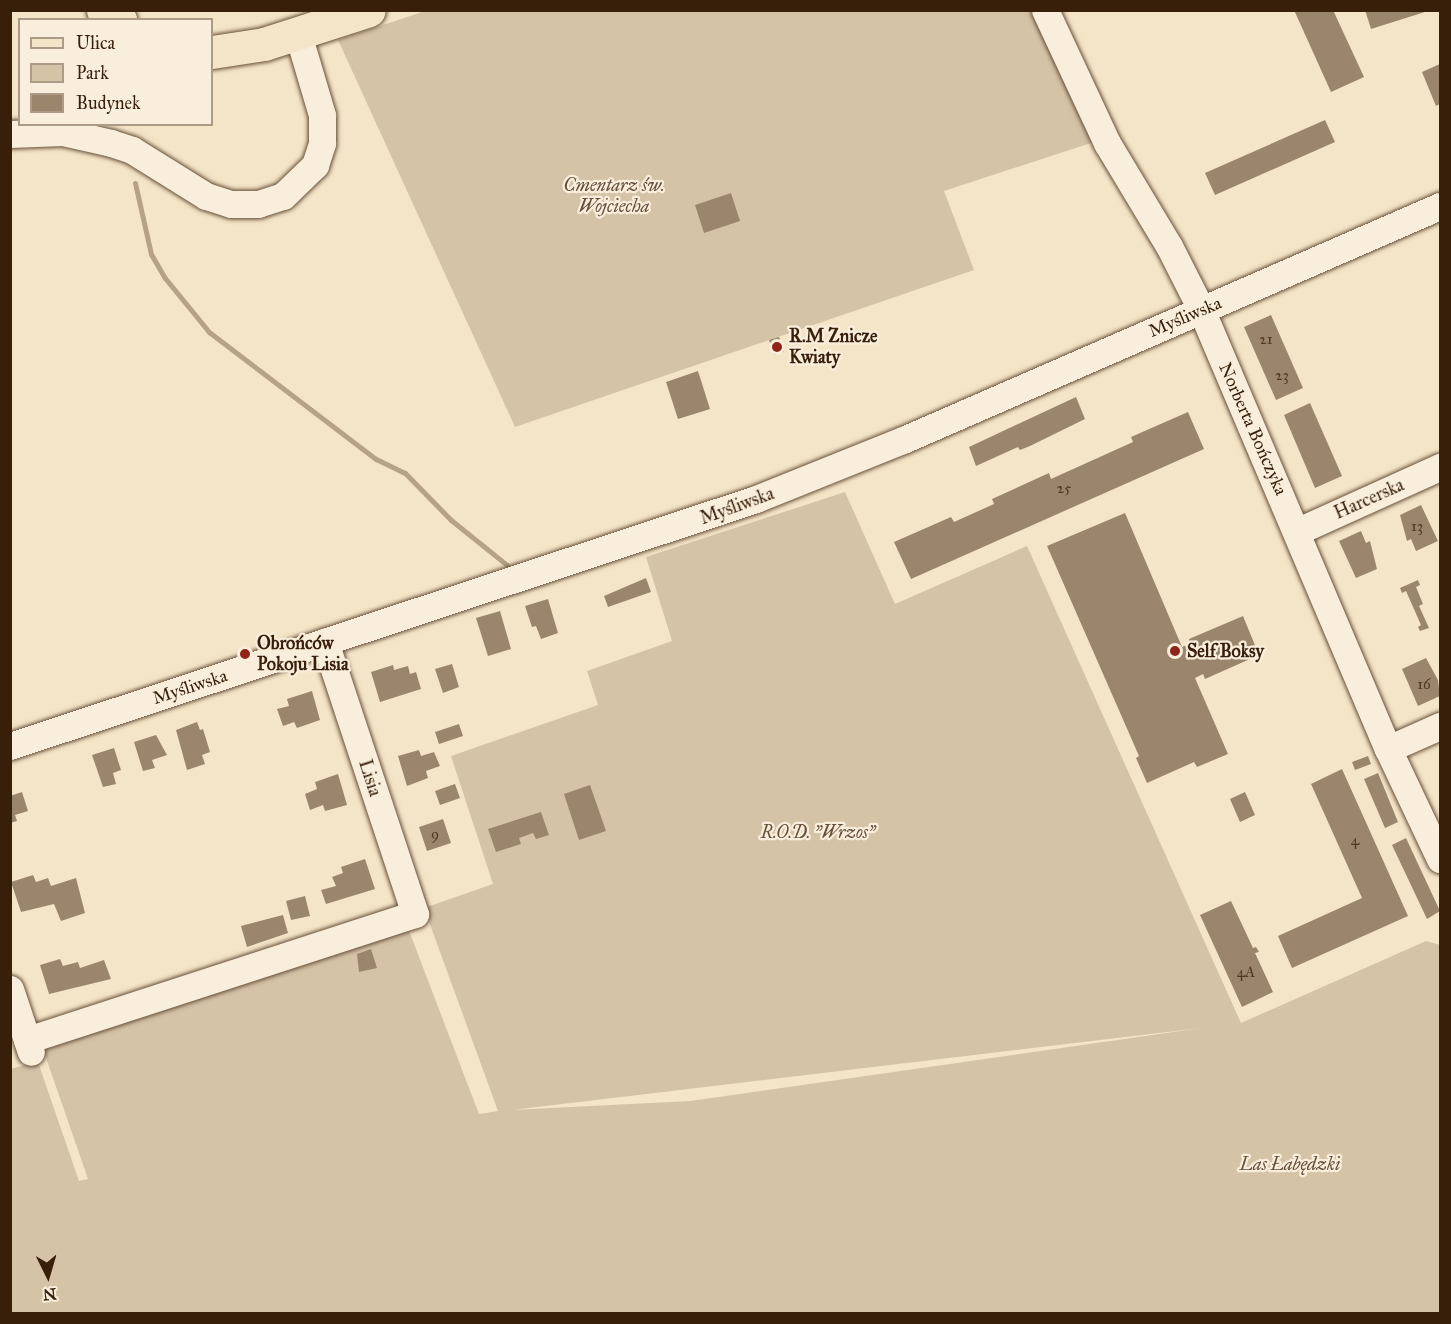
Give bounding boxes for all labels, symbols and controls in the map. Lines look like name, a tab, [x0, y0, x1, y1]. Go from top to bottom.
legend	[18, 18, 213, 126]
text: Ulica	[76, 32, 115, 54]
text: Park	[76, 62, 109, 84]
text: Budynek	[76, 92, 140, 114]
park label: Cmentarz św. Wojciecha	[564, 175, 664, 218]
street label: Myśliwska	[1145, 292, 1225, 342]
place label: R.M Znicze Kwiaty	[789, 326, 877, 368]
house number: 21	[1259, 331, 1273, 349]
marker: R.M Znicze Kwiaty	[770, 340, 784, 354]
street label: Norberta Bończyka	[1214, 359, 1292, 499]
house number: 23	[1275, 367, 1289, 385]
street label: Harcerska	[1331, 474, 1407, 524]
house number: 25	[1057, 480, 1071, 498]
street label: Myśliwska	[697, 483, 777, 529]
house number: 13	[1411, 518, 1423, 536]
place label: Obrońców Pokoju Lisia	[257, 633, 349, 676]
place label: Self Boksy	[1187, 640, 1264, 662]
marker: Self Boksy	[1168, 644, 1182, 658]
marker: Obrońców Pokoju Lisia	[238, 647, 252, 661]
street label: Myśliwska	[150, 665, 230, 709]
house number: 16	[1417, 676, 1431, 694]
street label: Lisia	[354, 757, 386, 799]
park label: R.O.D. "Wrzos"	[761, 821, 875, 843]
house number: 9	[431, 826, 439, 844]
house number: 4	[1351, 832, 1359, 850]
house number: 4A	[1237, 964, 1255, 982]
park label: Las Łabędzki	[1240, 1153, 1340, 1175]
north arrow	[18, 1246, 78, 1306]
text: N	[42, 1284, 57, 1304]

